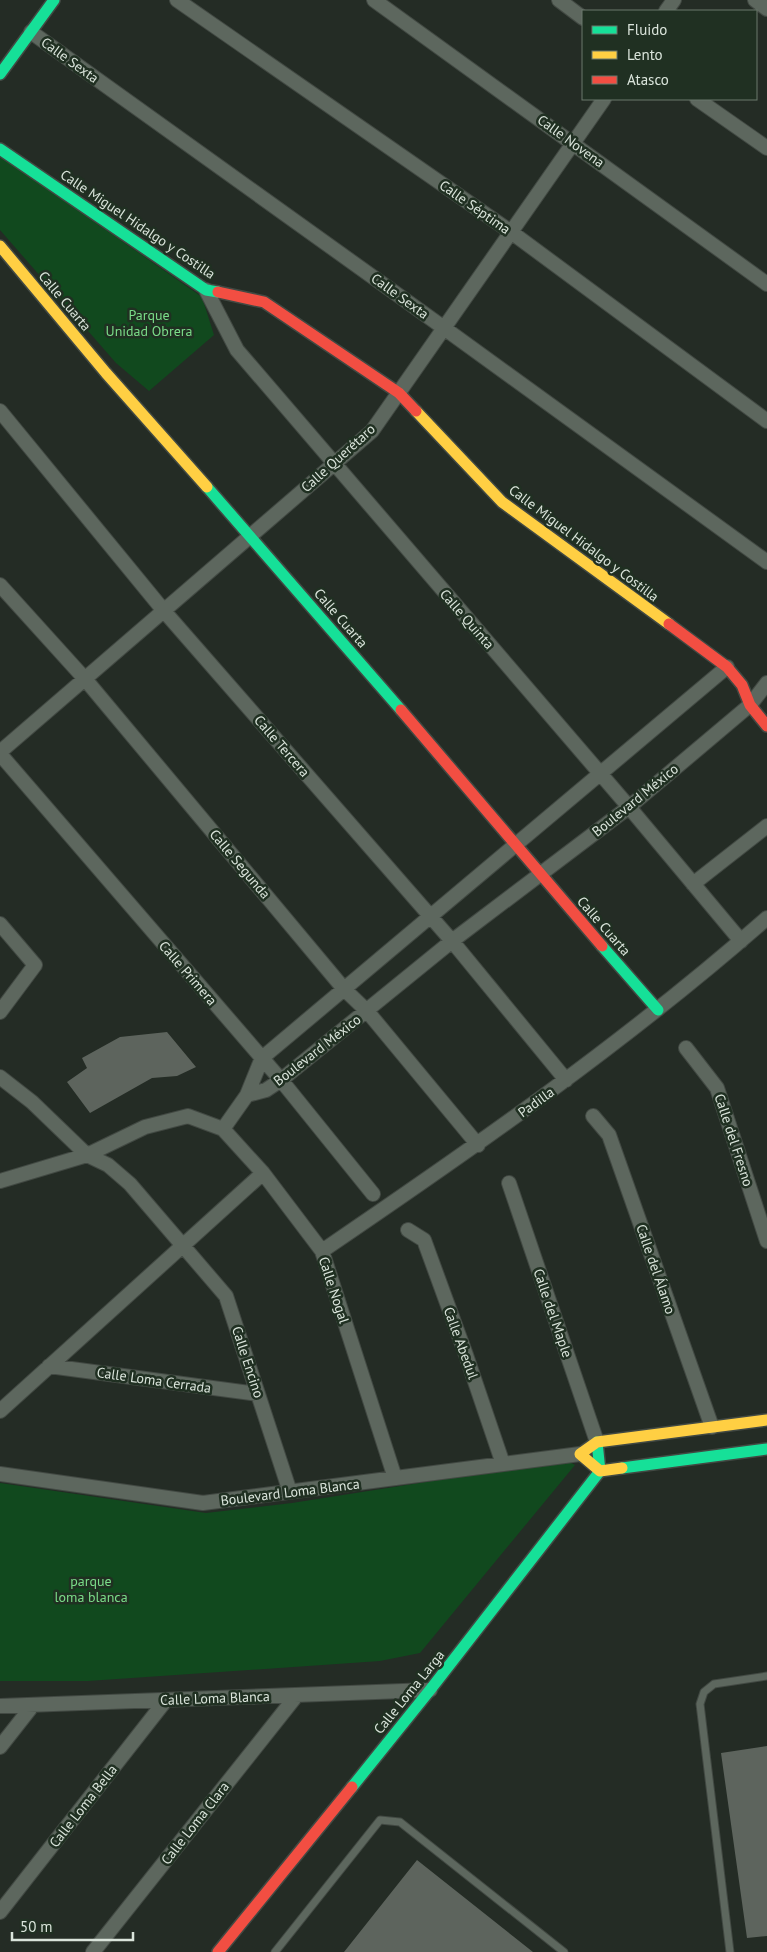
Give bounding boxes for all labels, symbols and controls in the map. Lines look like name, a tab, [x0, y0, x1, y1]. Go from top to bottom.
legend	[582, 10, 757, 100]
text: Fluido	[627, 20, 667, 39]
street label: Calle Sexta	[38, 33, 102, 87]
text: Lento	[627, 45, 663, 64]
text: Atasco	[627, 70, 669, 89]
street label: Calle Novena	[534, 111, 608, 171]
street label: Calle Miguel Hidalgo y Costilla	[57, 165, 219, 283]
street label: Calle Séptima	[436, 176, 514, 238]
street label: Calle Cuarta	[35, 267, 95, 335]
street label: Calle Sexta	[368, 269, 432, 323]
park label: Parque Unidad Obrera	[106, 306, 193, 340]
street label: Calle Querétaro	[297, 420, 379, 496]
street label: Calle Miguel Hidalgo y Costilla	[505, 481, 663, 605]
street label: Calle Cuarta	[310, 585, 372, 651]
street label: Calle Quinta	[436, 585, 498, 653]
street label: Calle Tercera	[250, 711, 314, 781]
street label: Boulevard México	[588, 760, 682, 840]
street label: Calle Segunda	[206, 826, 274, 903]
street label: Calle Cuarta	[573, 893, 635, 959]
street label: Calle Primera	[155, 937, 221, 1009]
street label: Boulevard México	[270, 1010, 364, 1090]
street label: Padilla	[514, 1083, 558, 1121]
street label: Calle del Fresno	[711, 1091, 757, 1189]
street label: Calle del Álamo	[632, 1222, 680, 1316]
street label: Calle Nogal	[315, 1254, 353, 1326]
street label: Calle del Maple	[529, 1266, 577, 1360]
street label: Calle Abedul	[440, 1305, 482, 1381]
street label: Calle Encino	[228, 1324, 268, 1400]
street label: Calle Loma Cerrada	[96, 1363, 212, 1397]
street label: Boulevard Loma Blanca	[219, 1475, 361, 1509]
park label: parque loma blanca	[54, 1572, 128, 1606]
street label: Calle Loma Larga	[370, 1646, 448, 1738]
street label: Calle Loma Blanca	[160, 1687, 270, 1709]
street label: Calle Loma Bella	[45, 1761, 121, 1851]
street label: Calle Loma Clara	[157, 1778, 233, 1868]
scale bar	[12, 1910, 134, 1942]
text: 50 m	[20, 1917, 53, 1936]

